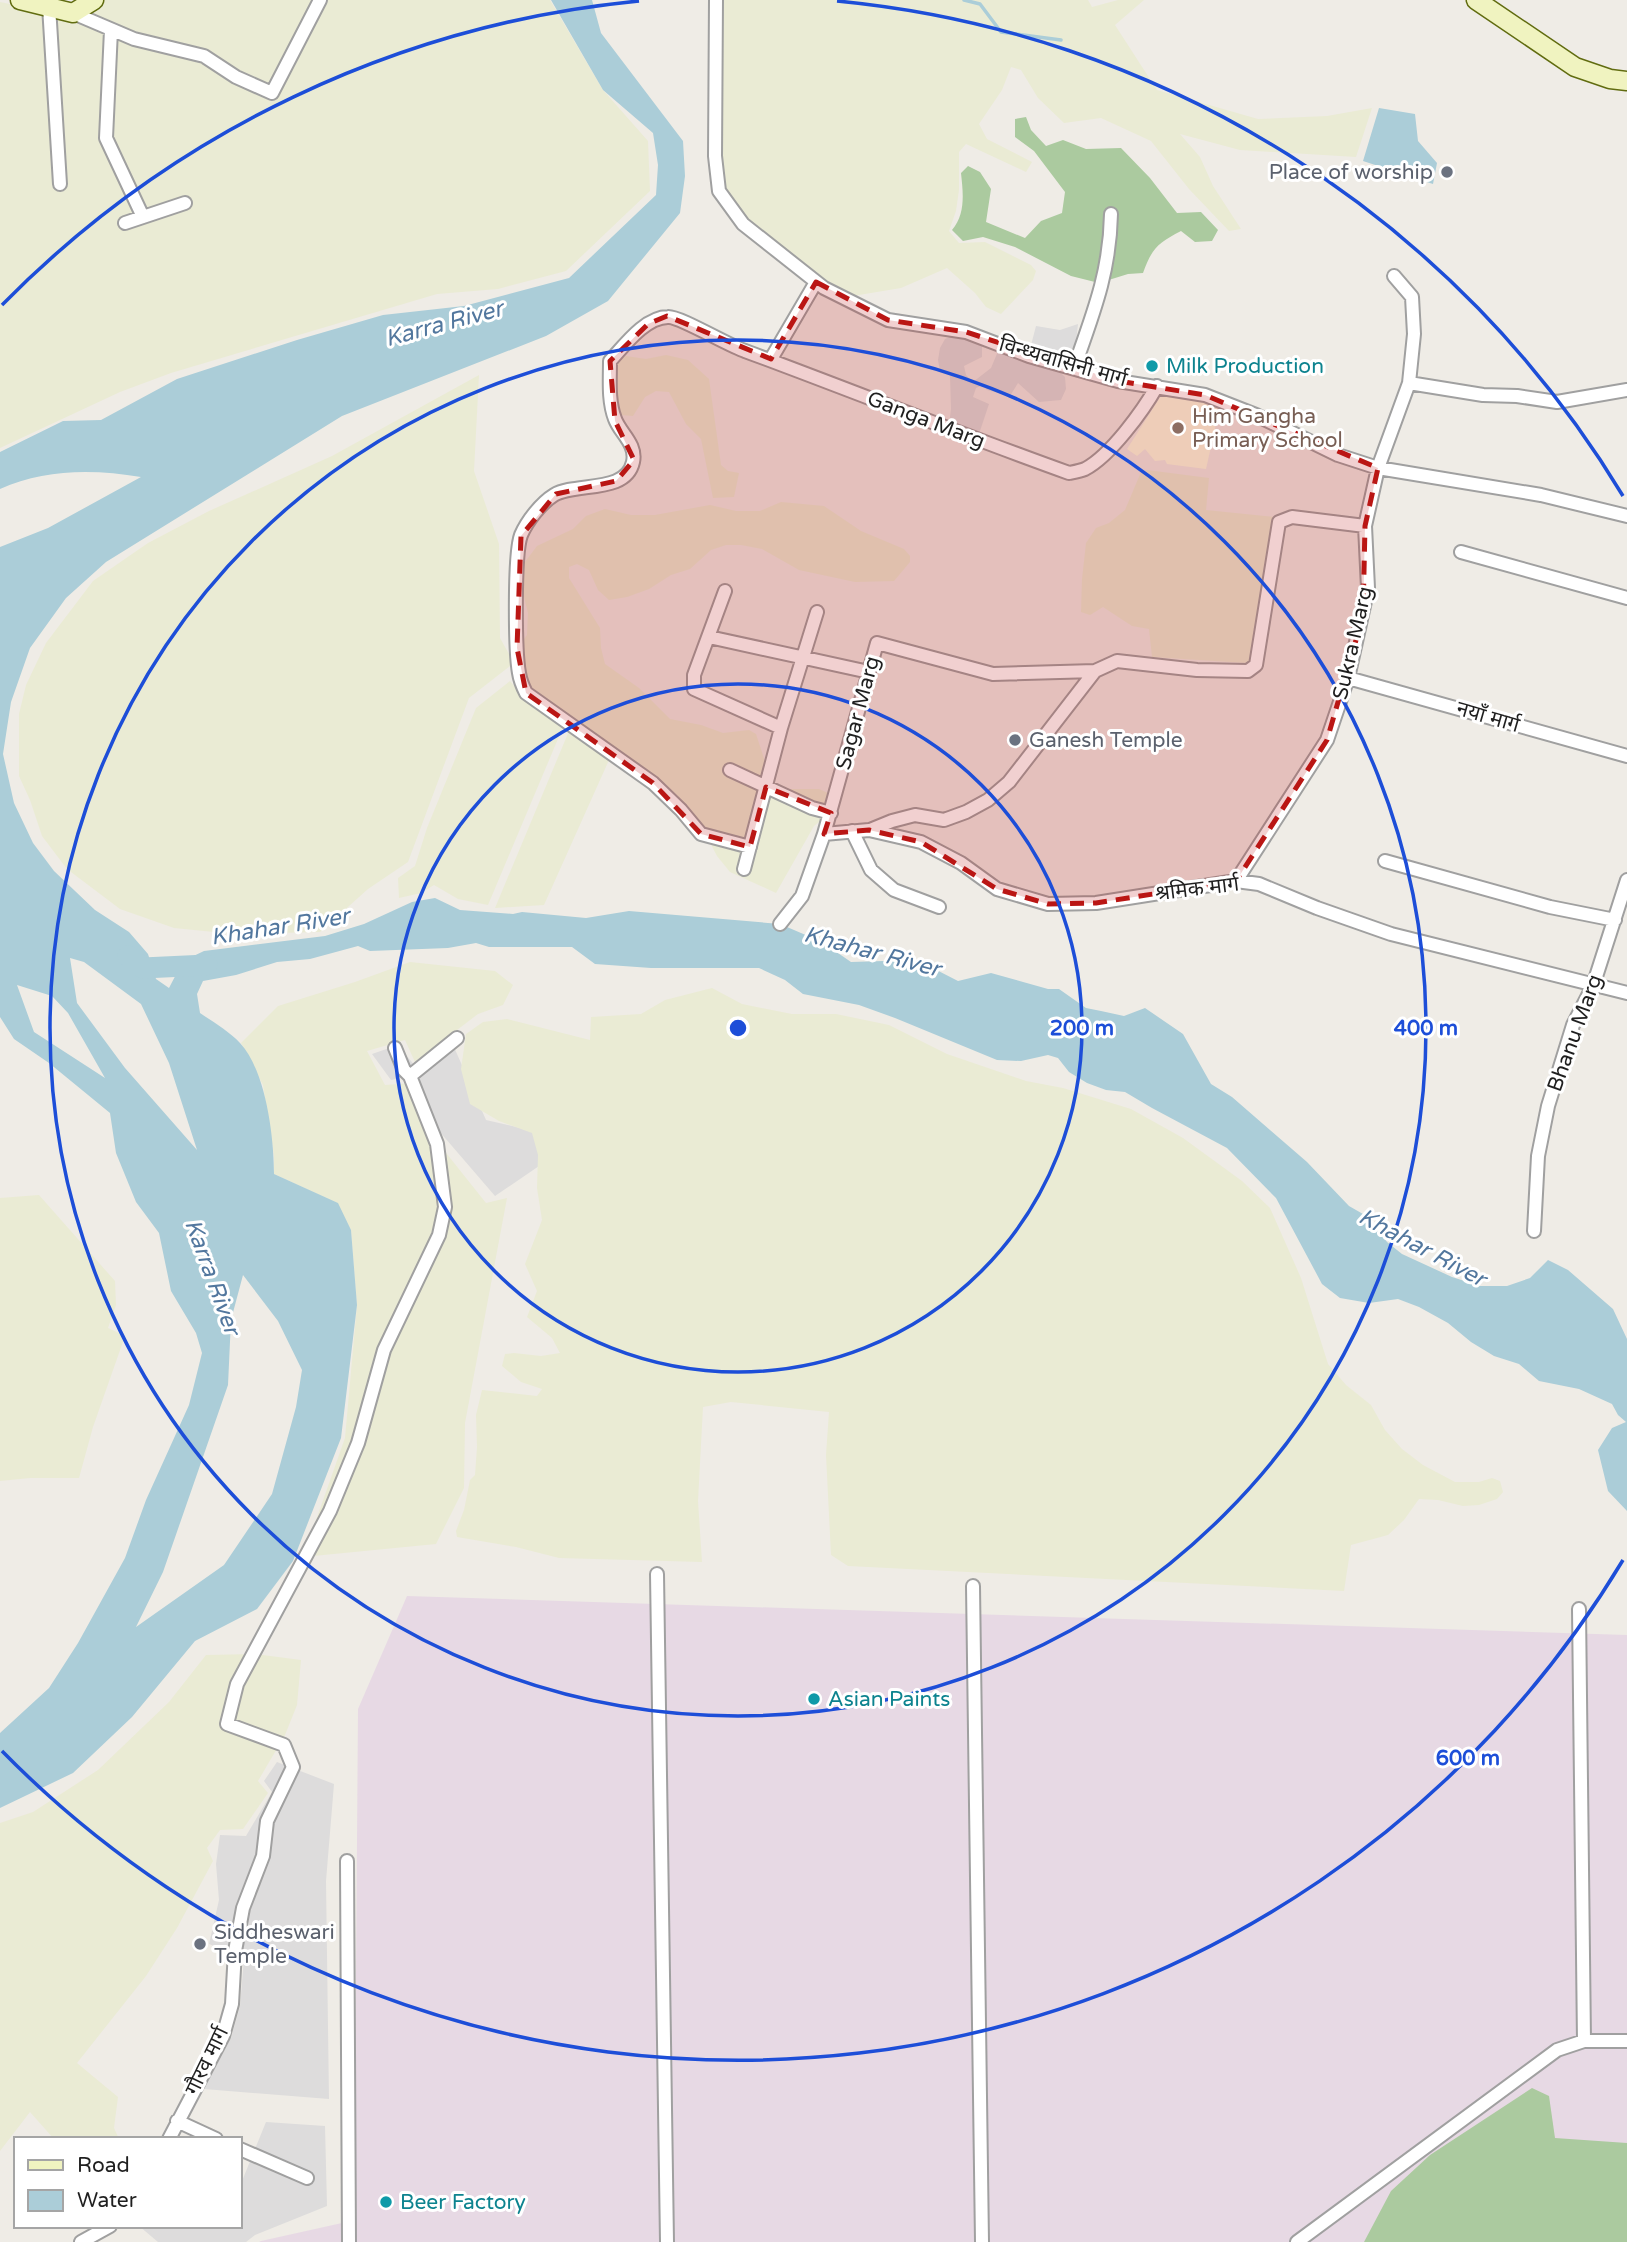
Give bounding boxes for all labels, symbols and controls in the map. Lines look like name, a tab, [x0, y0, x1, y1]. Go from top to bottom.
place label: Place of worship	[1269, 160, 1433, 185]
marker: Place of worship	[1439, 164, 1455, 180]
water label: Karra River	[382, 294, 509, 353]
street label: विन्ध्यवासिनी मार्ग	[996, 332, 1131, 393]
place label: Milk Production	[1166, 354, 1324, 379]
marker: Milk Production	[1144, 358, 1160, 374]
street label: Ganga Marg	[864, 386, 988, 454]
place label: Him Gangha Primary School	[1192, 404, 1343, 453]
marker: Him Gangha Primary School	[1170, 420, 1186, 436]
street label: Sukra Marg	[1328, 584, 1378, 702]
street label: Sagar Marg	[831, 654, 885, 772]
street label: नयाँ मार्ग	[1454, 696, 1524, 738]
place label: Ganesh Temple	[1029, 728, 1183, 753]
marker: Ganesh Temple	[1007, 732, 1023, 748]
street label: श्रमिक मार्ग	[1154, 871, 1242, 907]
water label: Khahar River	[209, 902, 354, 952]
water label: Khahar River	[801, 920, 946, 984]
street label: Bhanu Marg	[1542, 971, 1608, 1095]
centre of rings	[726, 1016, 750, 1040]
text: 200 m	[1050, 1016, 1114, 1041]
text: 400 m	[1394, 1016, 1458, 1041]
water label: Khahar River	[1354, 1203, 1493, 1295]
water label: Karra River	[178, 1215, 247, 1342]
place label: Asian Paints	[828, 1687, 950, 1712]
marker: Asian Paints	[806, 1691, 822, 1707]
text: 600 m	[1436, 1746, 1500, 1771]
place label: Siddheswari Temple	[214, 1920, 335, 1969]
marker: Siddheswari Temple	[192, 1936, 208, 1952]
street label: गौरव मार्ग	[180, 2022, 235, 2099]
legend	[14, 2137, 242, 2228]
text: Road	[77, 2153, 130, 2178]
text: Water	[77, 2188, 137, 2213]
place label: Beer Factory	[400, 2190, 526, 2215]
marker: Beer Factory	[378, 2194, 394, 2210]

